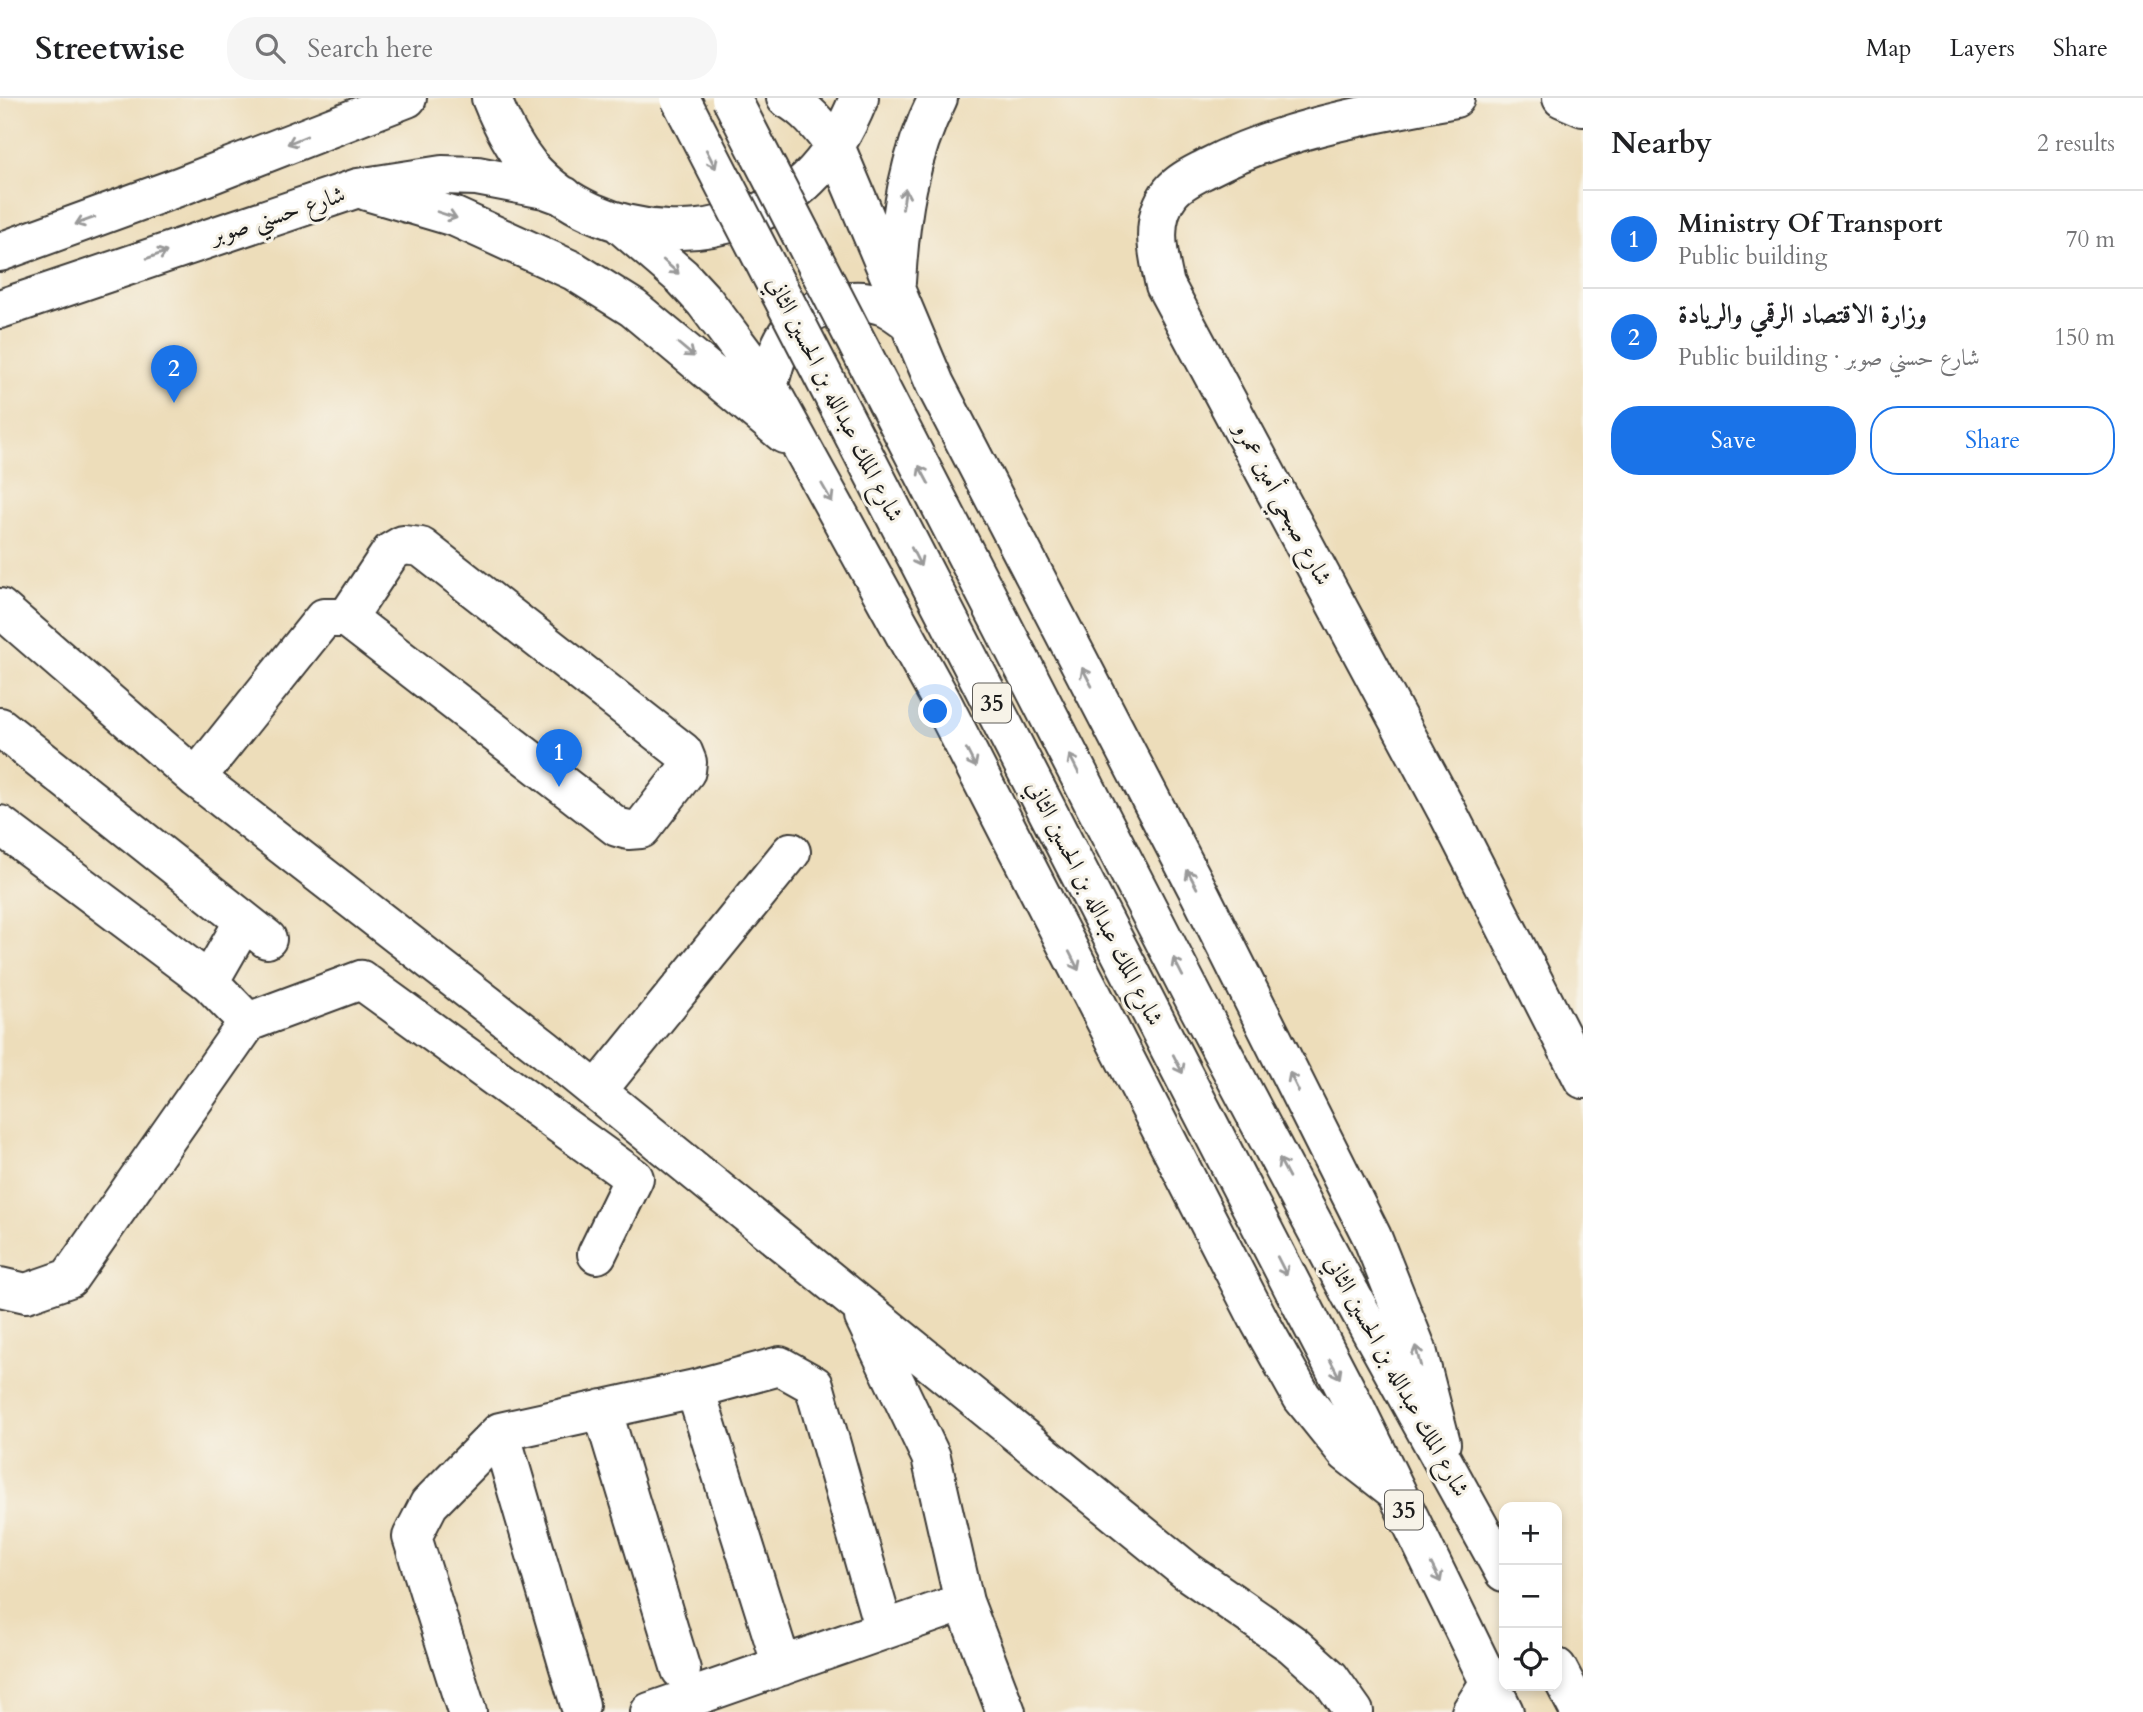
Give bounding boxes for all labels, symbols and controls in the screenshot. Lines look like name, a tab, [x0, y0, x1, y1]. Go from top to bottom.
search box	[227, 17, 717, 80]
text: Streetwise	[35, 26, 185, 71]
icon: search	[251, 29, 289, 67]
text: Search here	[307, 31, 433, 66]
text: Map	[1866, 32, 1912, 65]
text: Layers	[1950, 32, 2015, 65]
text: Share	[2053, 32, 2108, 65]
text: Nearby	[1611, 123, 1712, 164]
text: 2 results	[2037, 128, 2115, 159]
one-way arrow	[287, 134, 309, 147]
one-way arrow	[705, 148, 718, 169]
street label: شارع حسني صوبر	[204, 178, 351, 258]
one-way arrow	[898, 188, 911, 211]
text: Ministry Of Transport	[1678, 206, 1942, 241]
one-way arrow	[436, 210, 458, 222]
one-way arrow	[74, 216, 96, 228]
text: 1	[1628, 224, 1640, 255]
text: 70 m	[2066, 224, 2115, 255]
text: Public building	[1678, 241, 1828, 272]
one-way arrow	[146, 248, 168, 260]
one-way arrow	[662, 259, 680, 275]
street label: شارع الملك عبدالله بن الحسين الثاني	[756, 270, 911, 529]
text: وزارة الاقتصاد الرقمي والريادة	[1678, 297, 1927, 332]
text: 2	[1628, 322, 1640, 353]
text: 150 m	[2054, 322, 2115, 353]
one-way arrow	[677, 342, 695, 358]
text: Public building · شارع حسني صوبر	[1678, 342, 1980, 373]
pin: 2	[151, 345, 197, 403]
button: Save	[1611, 406, 1856, 475]
button: Share	[1870, 406, 2115, 475]
street label: شارع صبحي أمين عمرو	[1219, 414, 1341, 594]
one-way arrow	[917, 465, 930, 486]
one-way arrow	[820, 483, 834, 503]
one-way arrow	[910, 546, 924, 567]
one-way arrow	[1080, 667, 1093, 688]
road number: 35	[973, 684, 1011, 722]
your location	[918, 694, 952, 728]
pin: 1	[536, 729, 582, 787]
one-way arrow	[964, 747, 978, 768]
one-way arrow	[1067, 754, 1081, 775]
street label: شارع الملك عبدالله بن الحسين الثاني	[1016, 774, 1171, 1033]
one-way arrow	[1185, 869, 1199, 889]
one-way arrow	[1067, 950, 1081, 971]
one-way arrow	[1170, 957, 1184, 977]
one-way arrow	[1172, 1053, 1186, 1074]
one-way arrow	[1287, 1072, 1301, 1093]
one-way arrow	[1276, 1158, 1290, 1179]
street label: شارع الملك عبدالله بن الحسين الثاني	[1314, 1249, 1477, 1504]
one-way arrow	[1276, 1255, 1289, 1276]
one-way arrow	[1411, 1345, 1424, 1368]
one-way arrow	[1329, 1359, 1343, 1379]
road number: 35	[1385, 1490, 1423, 1530]
map controls	[1499, 1502, 1562, 1691]
button: +	[1499, 1502, 1562, 1565]
one-way arrow	[1429, 1563, 1443, 1583]
button: −	[1499, 1565, 1562, 1628]
button: locate	[1499, 1628, 1562, 1691]

